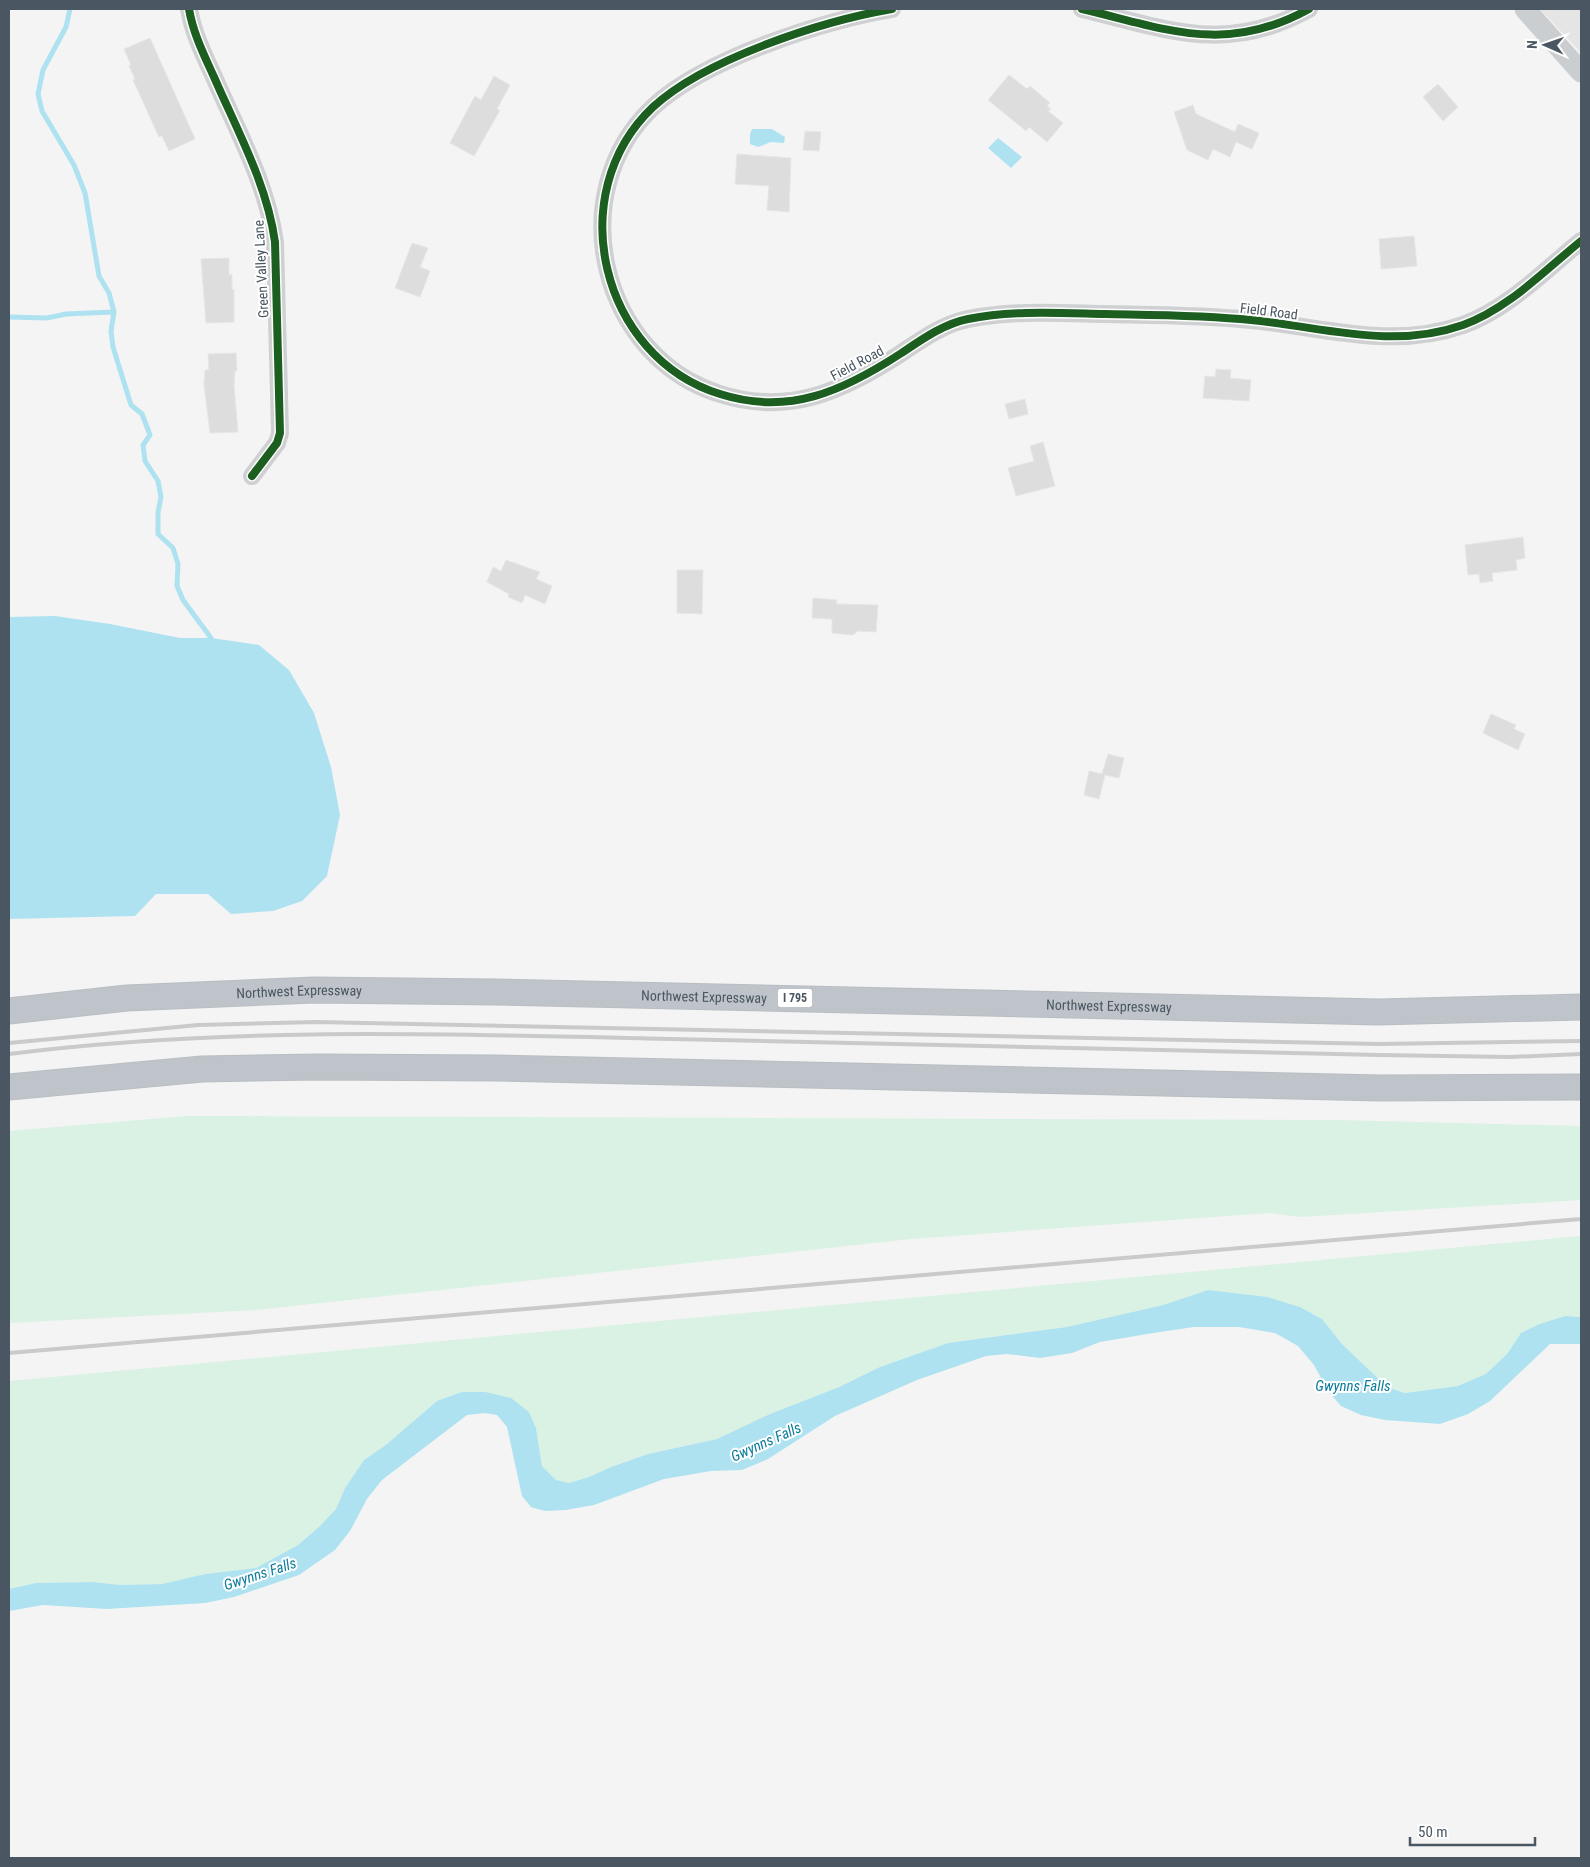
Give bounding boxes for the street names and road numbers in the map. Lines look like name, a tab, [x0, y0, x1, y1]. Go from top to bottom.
street label: Green Valley Lane	[250, 219, 272, 319]
street label: Field Road	[1239, 300, 1299, 322]
street label: Field Road	[828, 342, 886, 384]
street label: Northwest Expressway	[236, 982, 362, 1001]
street label: Northwest Expressway	[641, 987, 767, 1006]
road number: I 795	[778, 988, 812, 1008]
street label: Northwest Expressway	[1046, 996, 1172, 1015]

